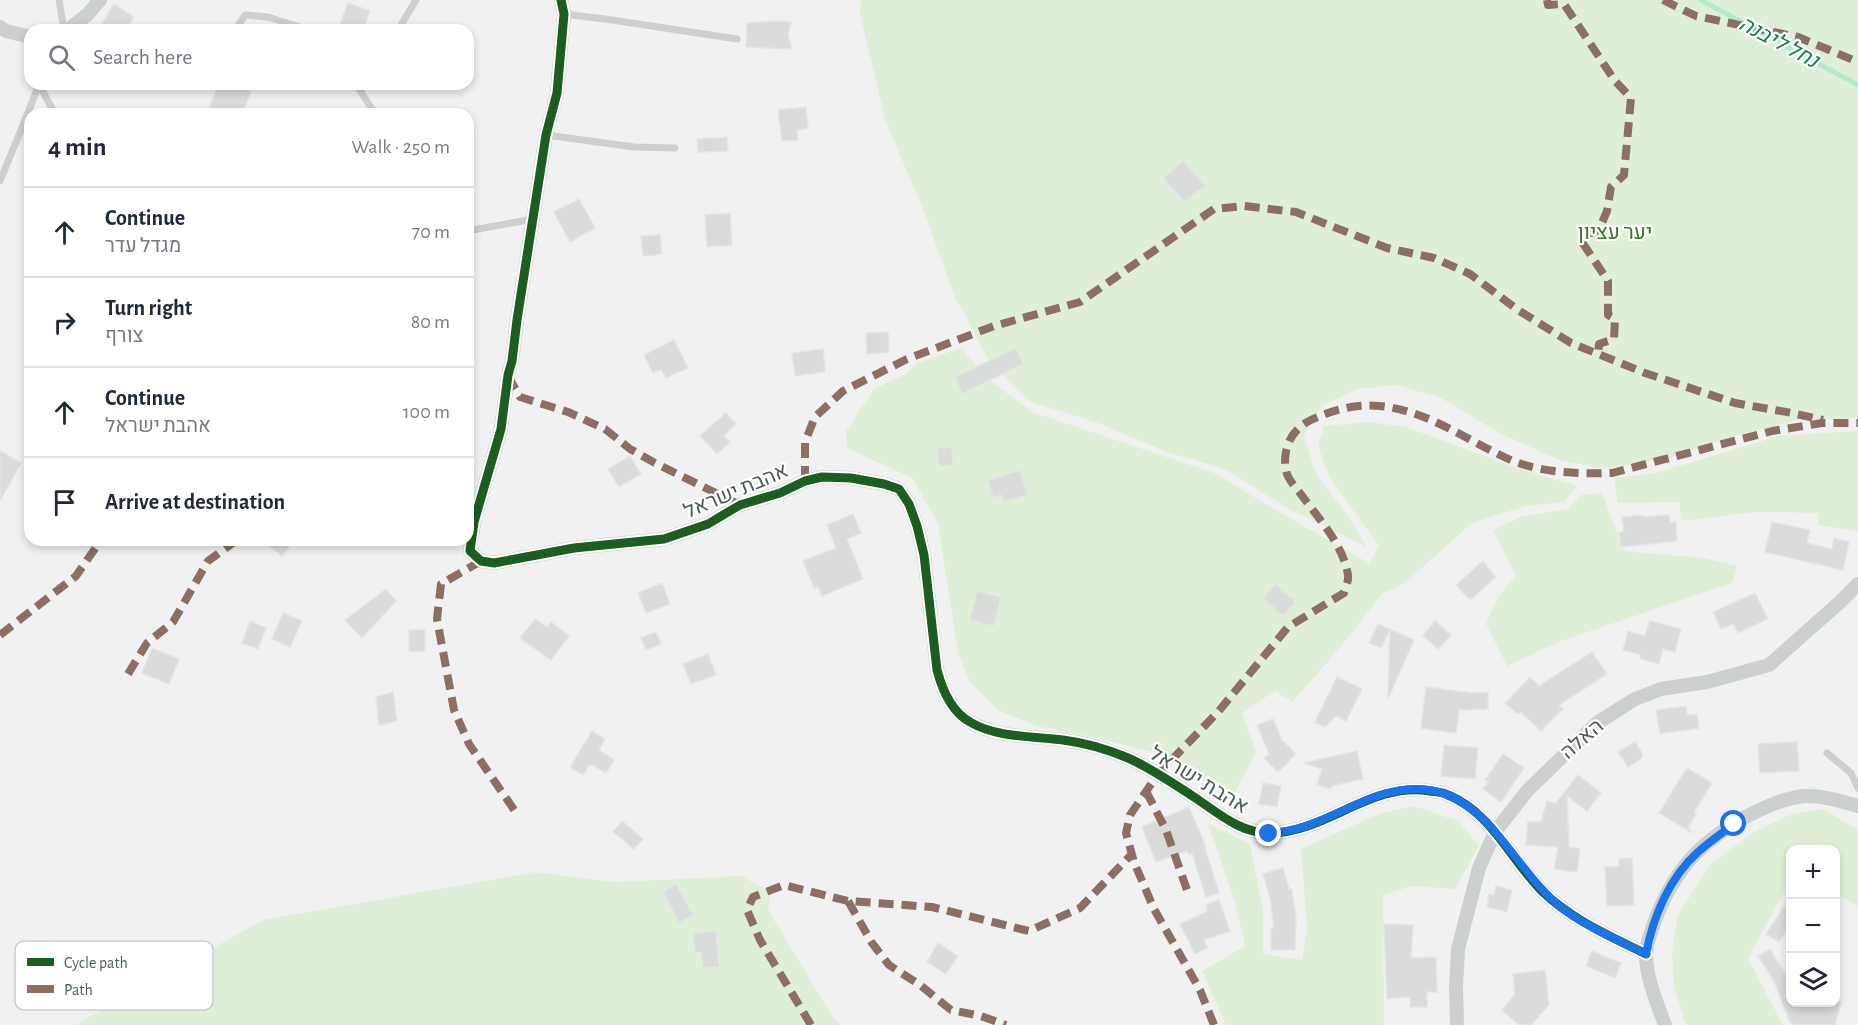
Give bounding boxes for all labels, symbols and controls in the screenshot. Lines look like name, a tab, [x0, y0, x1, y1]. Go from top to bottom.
water label: נחל ליבנה	[1736, 12, 1824, 73]
search box	[24, 24, 474, 90]
icon: search	[45, 41, 78, 74]
text: Search here	[93, 46, 192, 68]
text: 4 min	[48, 134, 107, 160]
text: Walk · 250 m	[351, 137, 450, 157]
text: Continue	[105, 207, 185, 229]
icon: ahead	[48, 216, 81, 249]
text: 70 m	[412, 222, 450, 242]
park label: יער עציון	[1578, 222, 1652, 243]
text: מגדל עדר	[105, 236, 181, 256]
text: Turn right	[105, 297, 192, 319]
icon: right	[48, 306, 81, 339]
text: 80 m	[411, 312, 450, 332]
text: צורף	[105, 326, 144, 346]
text: Continue	[105, 387, 185, 409]
icon: ahead	[48, 396, 81, 429]
text: 100 m	[403, 402, 450, 422]
text: אהבת ישראל	[105, 416, 211, 436]
street label: אהבת ישראל	[681, 460, 791, 522]
icon: arrive	[48, 486, 81, 519]
text: Arrive at destination	[105, 491, 285, 513]
street label: האלה	[1557, 715, 1607, 763]
street label: אהבת ישראל	[1146, 742, 1252, 818]
route start	[1720, 810, 1746, 836]
route end	[1255, 820, 1281, 846]
map controls	[1786, 845, 1840, 1007]
button: +	[1786, 845, 1840, 899]
button: −	[1786, 899, 1840, 953]
legend	[15, 941, 213, 1010]
button: layers	[1786, 953, 1840, 1007]
text: Cycle path	[64, 955, 128, 972]
text: Path	[64, 982, 93, 998]

